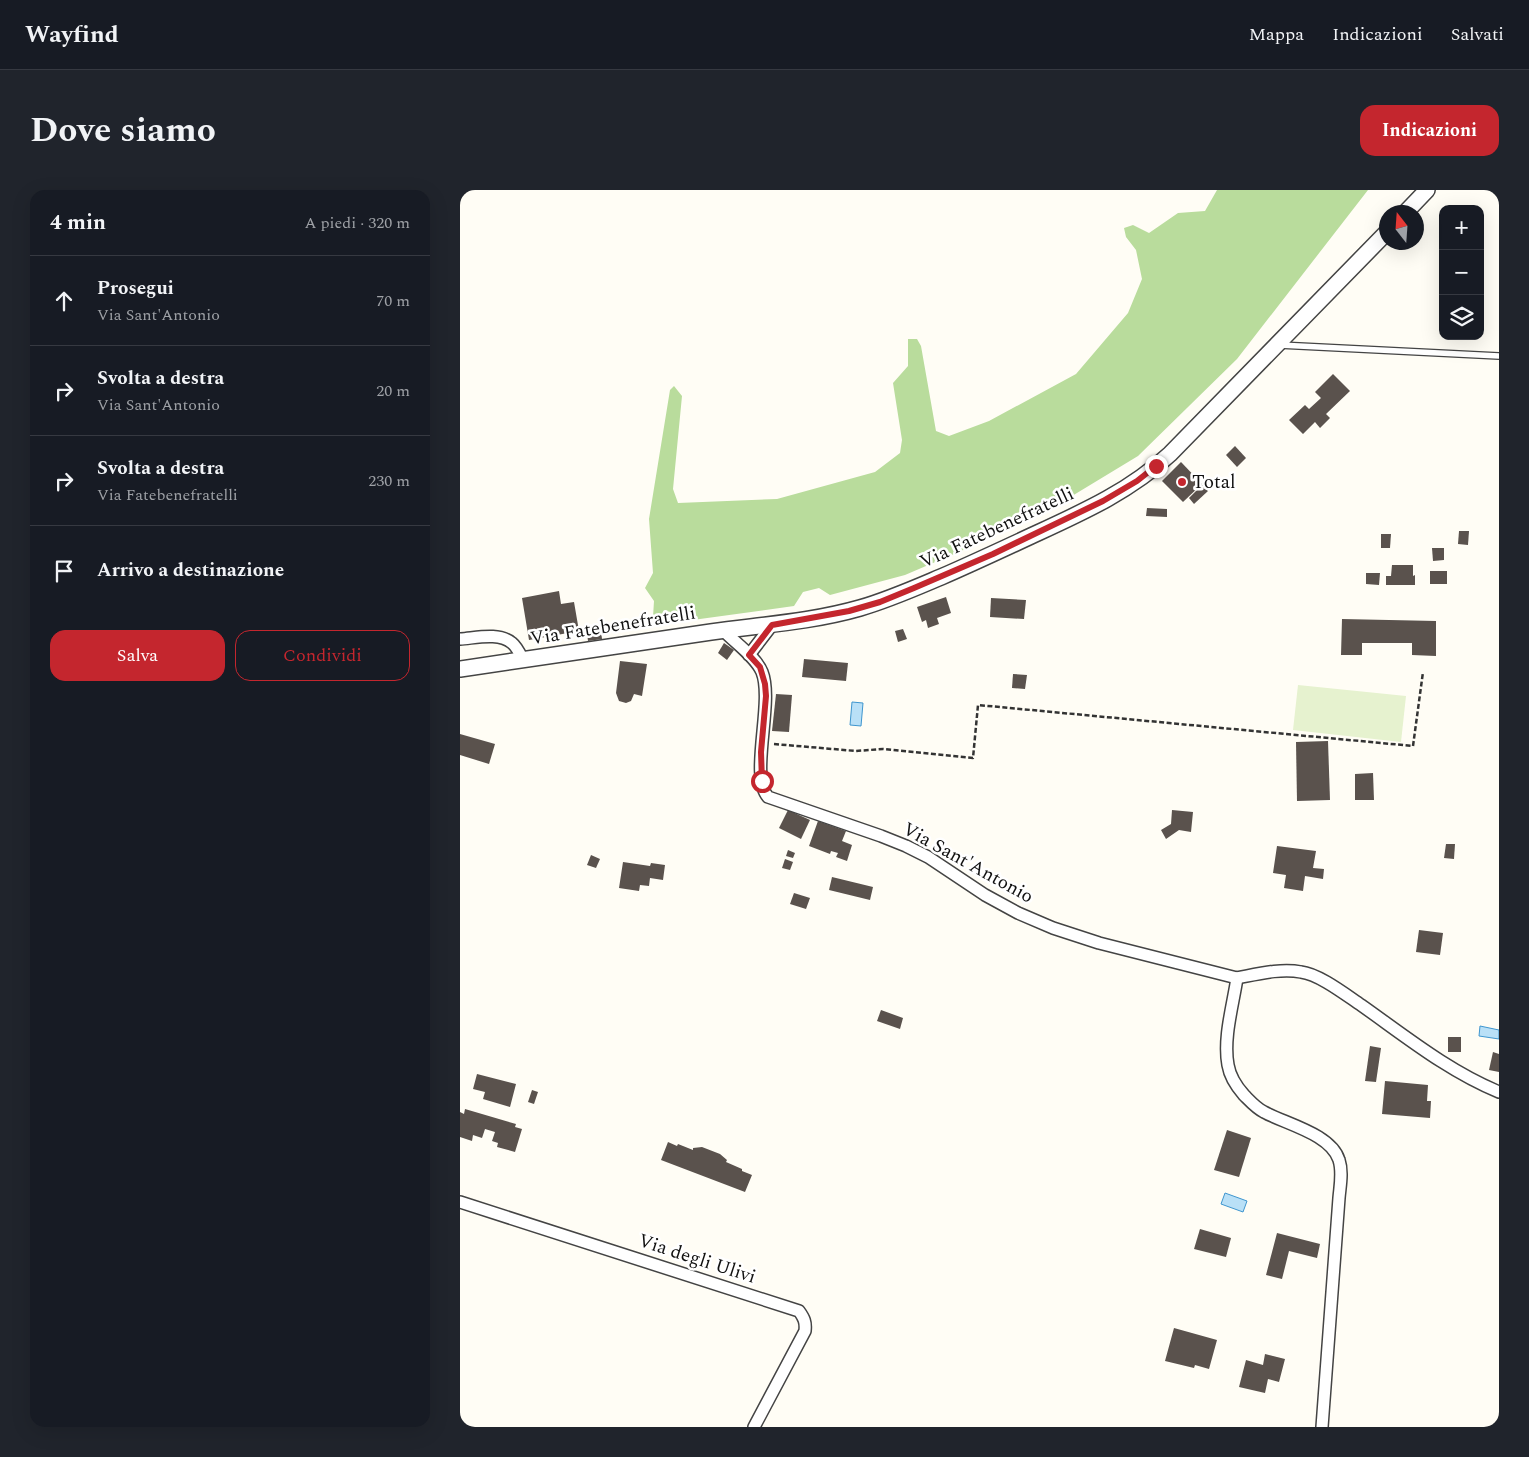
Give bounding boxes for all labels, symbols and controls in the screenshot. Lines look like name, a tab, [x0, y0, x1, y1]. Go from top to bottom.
text: Wayfind	[25, 17, 119, 53]
text: Mappa	[1249, 21, 1304, 48]
text: Indicazioni	[1332, 21, 1423, 48]
text: Salvati	[1451, 21, 1504, 48]
text: Dove siamo	[30, 104, 216, 157]
button: Indicazioni	[1360, 105, 1499, 156]
north arrow	[1379, 205, 1424, 250]
map controls	[1439, 205, 1484, 340]
button: +	[1439, 205, 1484, 250]
text: 4 min	[50, 207, 106, 239]
text: A piedi · 320 m	[304, 211, 410, 235]
button: −	[1439, 250, 1484, 295]
text: Prosegui	[97, 274, 174, 303]
icon: ahead	[50, 287, 78, 315]
text: 70 m	[376, 289, 410, 313]
button: layers	[1439, 295, 1484, 340]
text: Via Sant'Antonio	[97, 303, 220, 327]
text: Svolta a destra	[97, 364, 224, 393]
icon: right	[50, 377, 78, 405]
text: 20 m	[376, 379, 410, 403]
text: Via Sant'Antonio	[97, 393, 220, 417]
text: Svolta a destra	[97, 454, 224, 483]
route end	[1145, 455, 1168, 478]
icon: right	[50, 467, 78, 495]
place label: Total	[1192, 468, 1236, 497]
text: 230 m	[368, 469, 410, 493]
marker: Total	[1176, 476, 1188, 488]
street label: Via Fatebenefratelli	[915, 480, 1079, 576]
text: Via Fatebenefratelli	[97, 483, 238, 507]
text: Arrivo a destinazione	[97, 556, 284, 585]
icon: arrive	[50, 557, 78, 585]
street label: Via Fatebenefratelli	[528, 599, 698, 653]
button: Salva	[50, 630, 225, 681]
button: Condividi	[235, 630, 410, 681]
route start	[751, 770, 774, 793]
street label: Via Sant'Antonio	[897, 815, 1039, 911]
street label: Via degli Ulivi	[634, 1226, 760, 1292]

